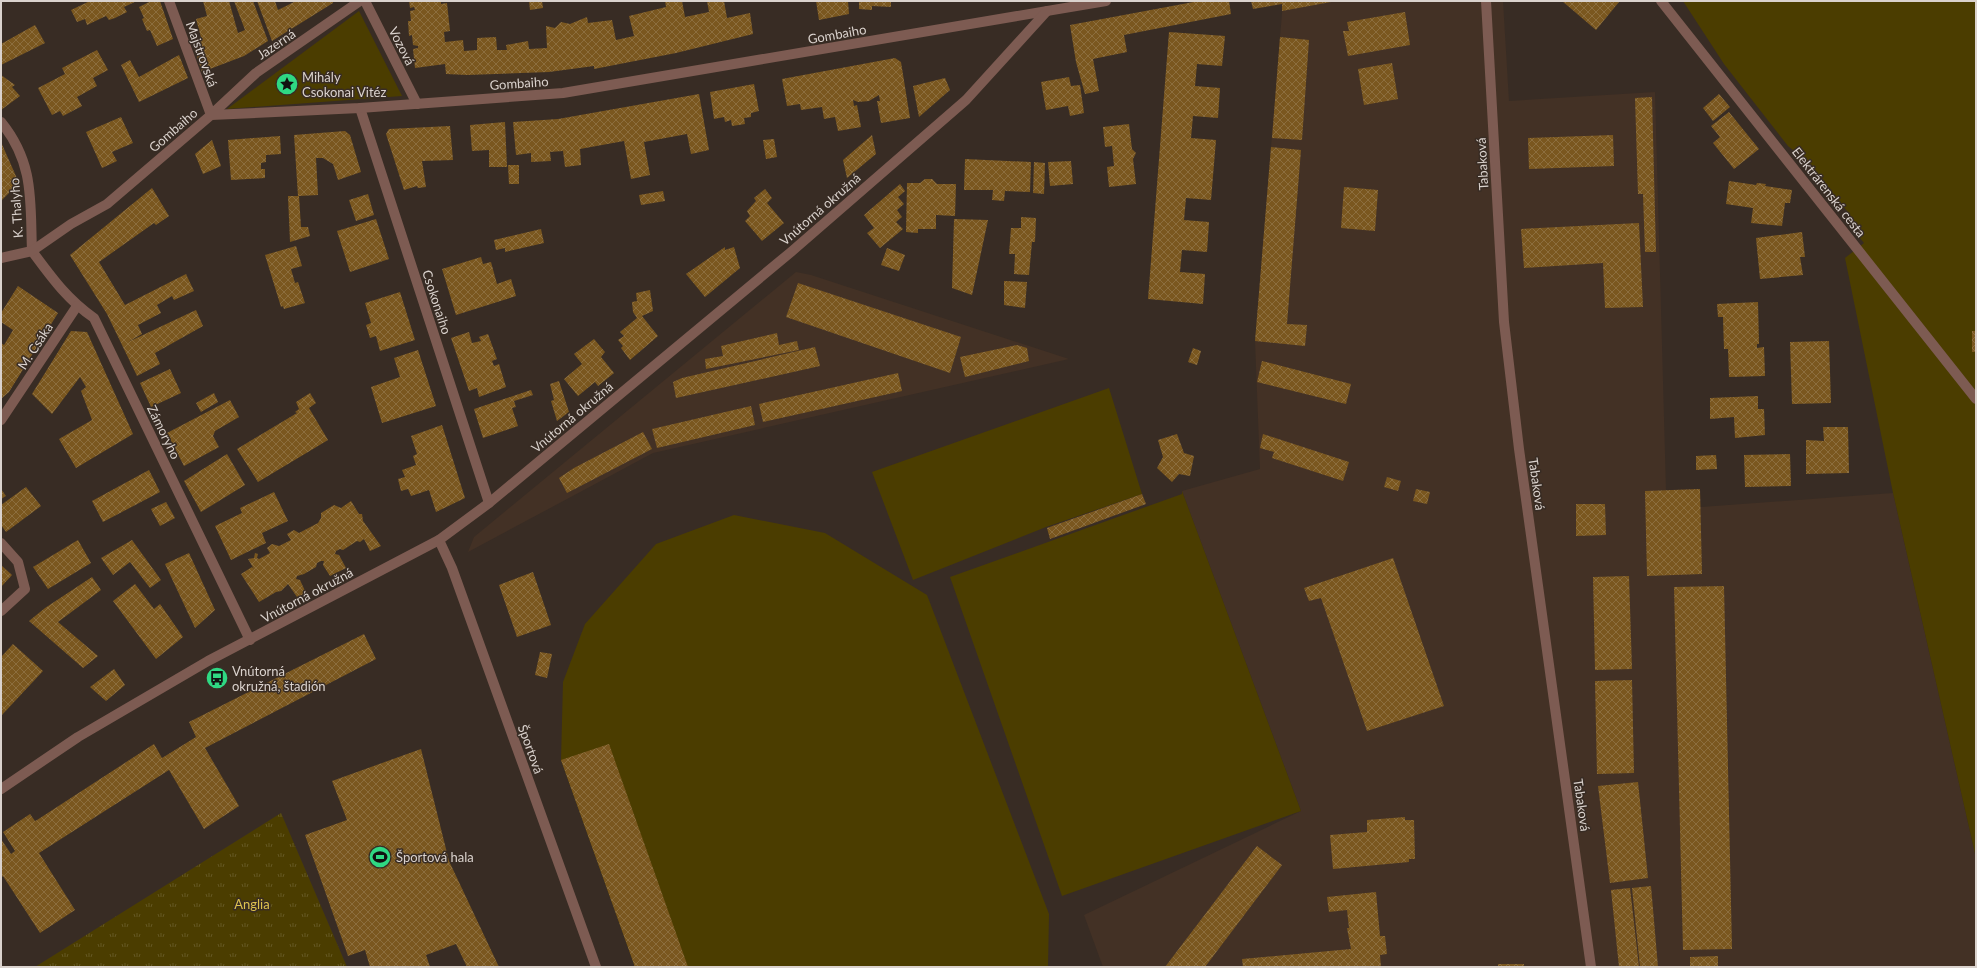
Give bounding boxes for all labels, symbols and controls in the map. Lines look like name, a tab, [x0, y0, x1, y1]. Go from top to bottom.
street label: Majstrovská	[183, 19, 221, 89]
street label: Gombaiho	[807, 21, 867, 47]
street label: Vozová	[386, 24, 418, 68]
street label: Jazerná	[254, 25, 298, 63]
place label: Mihály Csokonai Vitéz	[302, 69, 386, 100]
place icon: Mihály Csokonai Vitéz	[274, 71, 300, 97]
street label: Gombaiho	[489, 73, 549, 93]
street label: Gombaiho	[145, 105, 201, 155]
street label: Tabaková	[1473, 137, 1491, 191]
street label: Elektrárenská cesta	[1789, 144, 1869, 240]
street label: Vnútorná okružná	[776, 170, 864, 248]
street label: K. Thalyho	[6, 177, 26, 239]
street label: Csokonaiho	[419, 268, 455, 336]
street label: M. Csáka	[14, 320, 56, 372]
street label: Vnútorná okružná	[528, 378, 616, 456]
street label: Zámoryho	[144, 402, 184, 462]
street label: Tabaková	[1525, 457, 1549, 511]
street label: Vnútorná okružná	[258, 564, 356, 626]
place label: Vnútorná okružná, štadión	[232, 663, 326, 694]
bus stop icon: Vnútorná okružná, štadión	[204, 665, 230, 691]
street label: Športová	[515, 722, 547, 776]
street label: Tabaková	[1570, 778, 1594, 832]
sports icon: Športová hala	[367, 844, 393, 870]
place label: Športová hala	[396, 849, 474, 865]
park label: Anglia	[234, 896, 270, 912]

